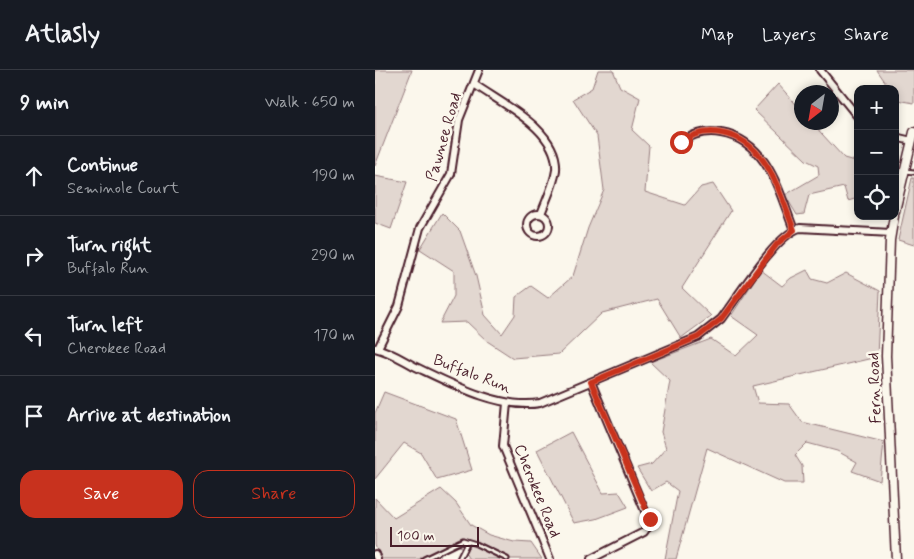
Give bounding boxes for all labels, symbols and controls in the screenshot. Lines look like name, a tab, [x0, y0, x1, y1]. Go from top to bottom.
text: Atlasly	[25, 19, 100, 50]
text: Map	[701, 23, 734, 47]
text: Layers	[762, 23, 816, 47]
text: Share	[844, 23, 889, 47]
north arrow	[794, 85, 839, 130]
map controls	[854, 85, 899, 220]
button: +	[854, 85, 899, 130]
text: 9 min	[20, 89, 69, 117]
street label: Pawnee Road	[421, 90, 467, 184]
text: Walk · 650 m	[265, 92, 355, 113]
button: −	[854, 130, 899, 175]
route start	[670, 131, 693, 154]
text: Continue	[67, 153, 138, 178]
icon: ahead	[20, 162, 48, 190]
text: 190 m	[312, 165, 355, 186]
button: locate	[854, 175, 899, 220]
text: Seminole Court	[67, 178, 179, 199]
text: Turn right	[67, 233, 151, 258]
icon: right	[20, 242, 48, 270]
text: 290 m	[311, 245, 355, 266]
text: Buffalo Run	[67, 258, 149, 279]
text: Turn left	[67, 313, 143, 338]
icon: left	[20, 322, 48, 350]
text: 170 m	[313, 325, 355, 346]
text: Cherokee Road	[67, 338, 166, 359]
street label: Buffalo Run	[430, 350, 514, 399]
street label: Fern Road	[863, 352, 887, 424]
icon: arrive	[20, 402, 48, 430]
text: Arrive at destination	[67, 403, 231, 428]
street label: Cherokee Road	[509, 441, 565, 541]
button: Save	[20, 470, 183, 518]
button: Share	[193, 470, 355, 518]
route end	[639, 508, 662, 531]
scale bar	[390, 524, 479, 547]
text: 100 m	[397, 527, 435, 545]

